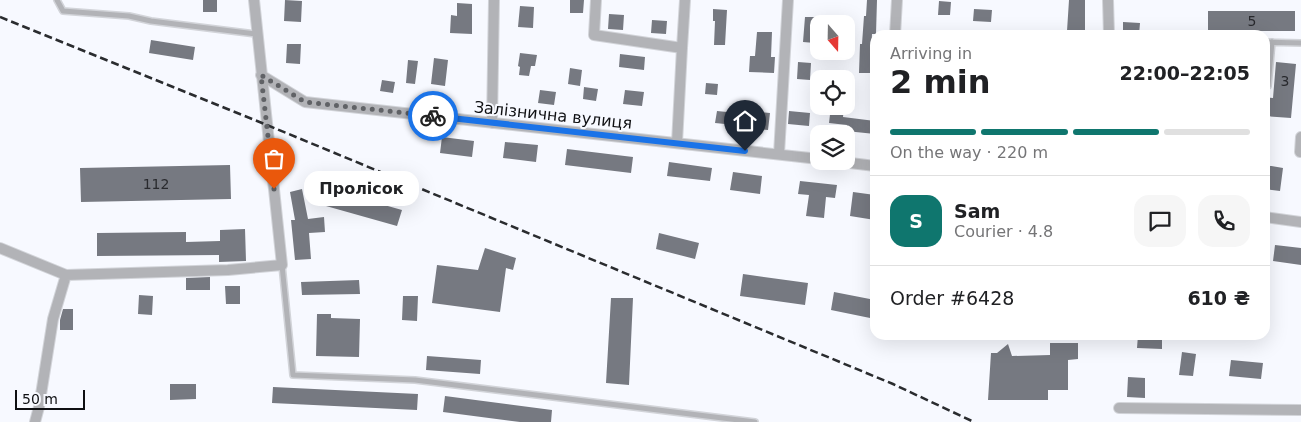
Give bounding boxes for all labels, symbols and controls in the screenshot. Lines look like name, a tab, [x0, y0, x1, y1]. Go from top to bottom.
house number: 5	[1248, 13, 1256, 29]
north arrow	[810, 15, 855, 60]
map controls	[810, 15, 855, 170]
text: Arriving in	[890, 44, 972, 63]
text: 22:00–22:05	[1120, 62, 1250, 84]
text: 2 min	[890, 63, 991, 101]
button: locate	[810, 70, 855, 115]
house number: 3	[1281, 73, 1289, 89]
courier	[408, 91, 458, 141]
street label: Залізнична вулиця	[473, 97, 633, 133]
pin	[724, 100, 766, 151]
icon: bike	[419, 102, 447, 130]
icon: home	[731, 107, 759, 135]
button: layers	[810, 125, 855, 170]
pin	[253, 138, 295, 189]
text: On the way · 220 m	[890, 143, 1048, 162]
icon: bag	[260, 145, 288, 173]
callout: Пролісок	[304, 172, 419, 206]
house number: 112	[143, 176, 169, 192]
text: Пролісок	[319, 179, 404, 198]
button: chat	[1134, 195, 1186, 247]
button: phone	[1198, 195, 1250, 247]
text: Sam	[954, 200, 1000, 222]
text: S	[909, 210, 923, 232]
text: Courier · 4.8	[954, 222, 1053, 241]
text: Order #6428	[890, 287, 1014, 309]
text: 610 ₴	[1187, 287, 1250, 309]
scale bar	[15, 387, 85, 410]
text: 50 m	[22, 391, 58, 407]

